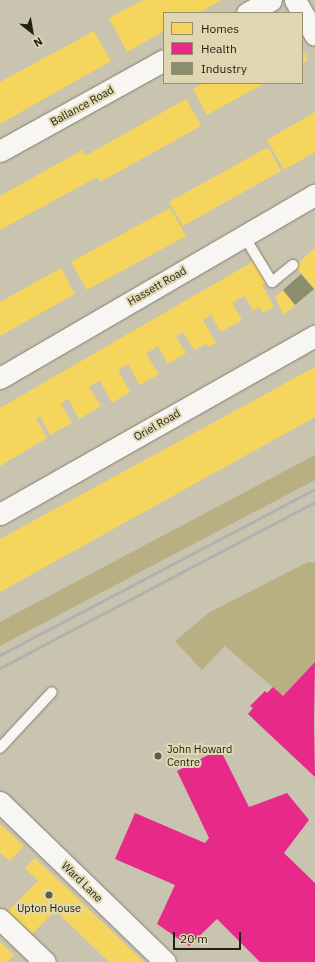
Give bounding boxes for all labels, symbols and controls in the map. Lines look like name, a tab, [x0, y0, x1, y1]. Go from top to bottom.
north arrow	[12, 12, 52, 52]
legend	[163, 12, 303, 84]
text: Homes	[201, 21, 239, 36]
text: N	[31, 34, 45, 50]
text: Health	[201, 41, 237, 56]
text: Industry	[201, 61, 247, 76]
street label: Ballance Road	[48, 83, 116, 129]
street label: Hassett Road	[125, 264, 189, 308]
street label: Oriel Road	[131, 406, 183, 444]
place label: John Howard Centre	[167, 743, 232, 769]
marker: John Howard Centre	[152, 750, 164, 762]
street label: Ward Lane	[59, 859, 105, 905]
marker: Upton House	[44, 890, 54, 900]
place label: Upton House	[17, 901, 81, 915]
scale bar	[175, 924, 243, 950]
text: 20 m	[180, 931, 208, 946]

